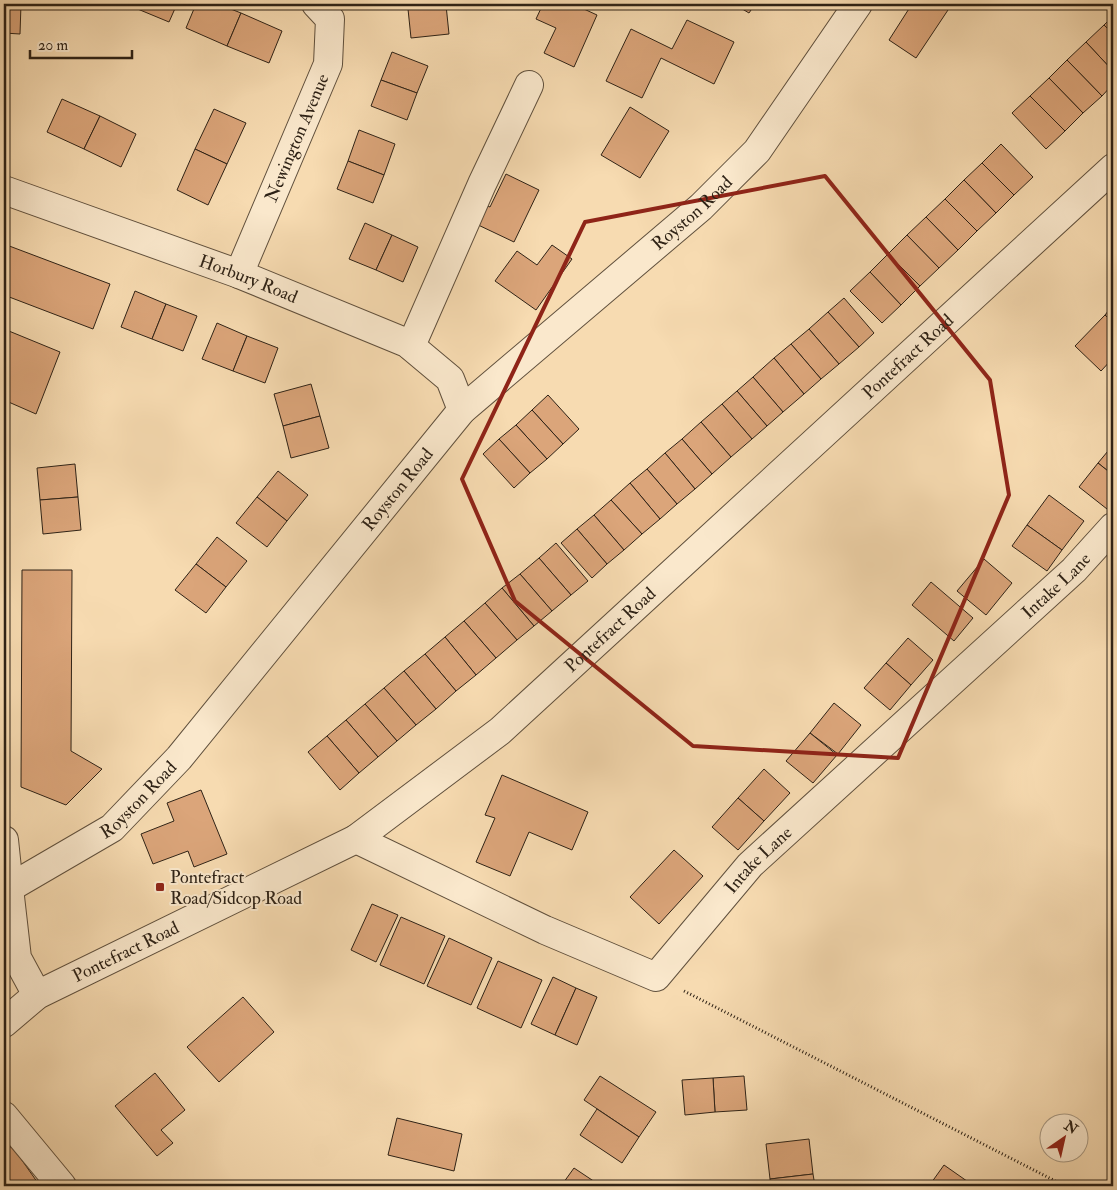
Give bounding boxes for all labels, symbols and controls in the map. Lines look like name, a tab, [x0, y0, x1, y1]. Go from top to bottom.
scale bar	[30, 28, 132, 60]
text: 20 m	[38, 36, 68, 55]
street label: Newington Avenue	[260, 70, 335, 205]
street label: Royston Road	[647, 171, 738, 256]
street label: Horbury Road	[196, 250, 301, 309]
street label: Pontefract Road	[858, 309, 959, 405]
street label: Royston Road	[357, 443, 439, 536]
street label: Intake Lane	[1017, 548, 1096, 624]
street label: Pontefract Road	[560, 582, 661, 678]
street label: Royston Road	[96, 756, 182, 844]
street label: Intake Lane	[720, 821, 797, 899]
place label: Pontefract Road/Sidcop Road	[170, 866, 302, 910]
marker: Pontefract Road/Sidcop Road	[154, 881, 166, 893]
street label: Pontefract Road	[69, 916, 183, 988]
north arrow	[1040, 1112, 1090, 1162]
text: N	[1060, 1117, 1081, 1138]

